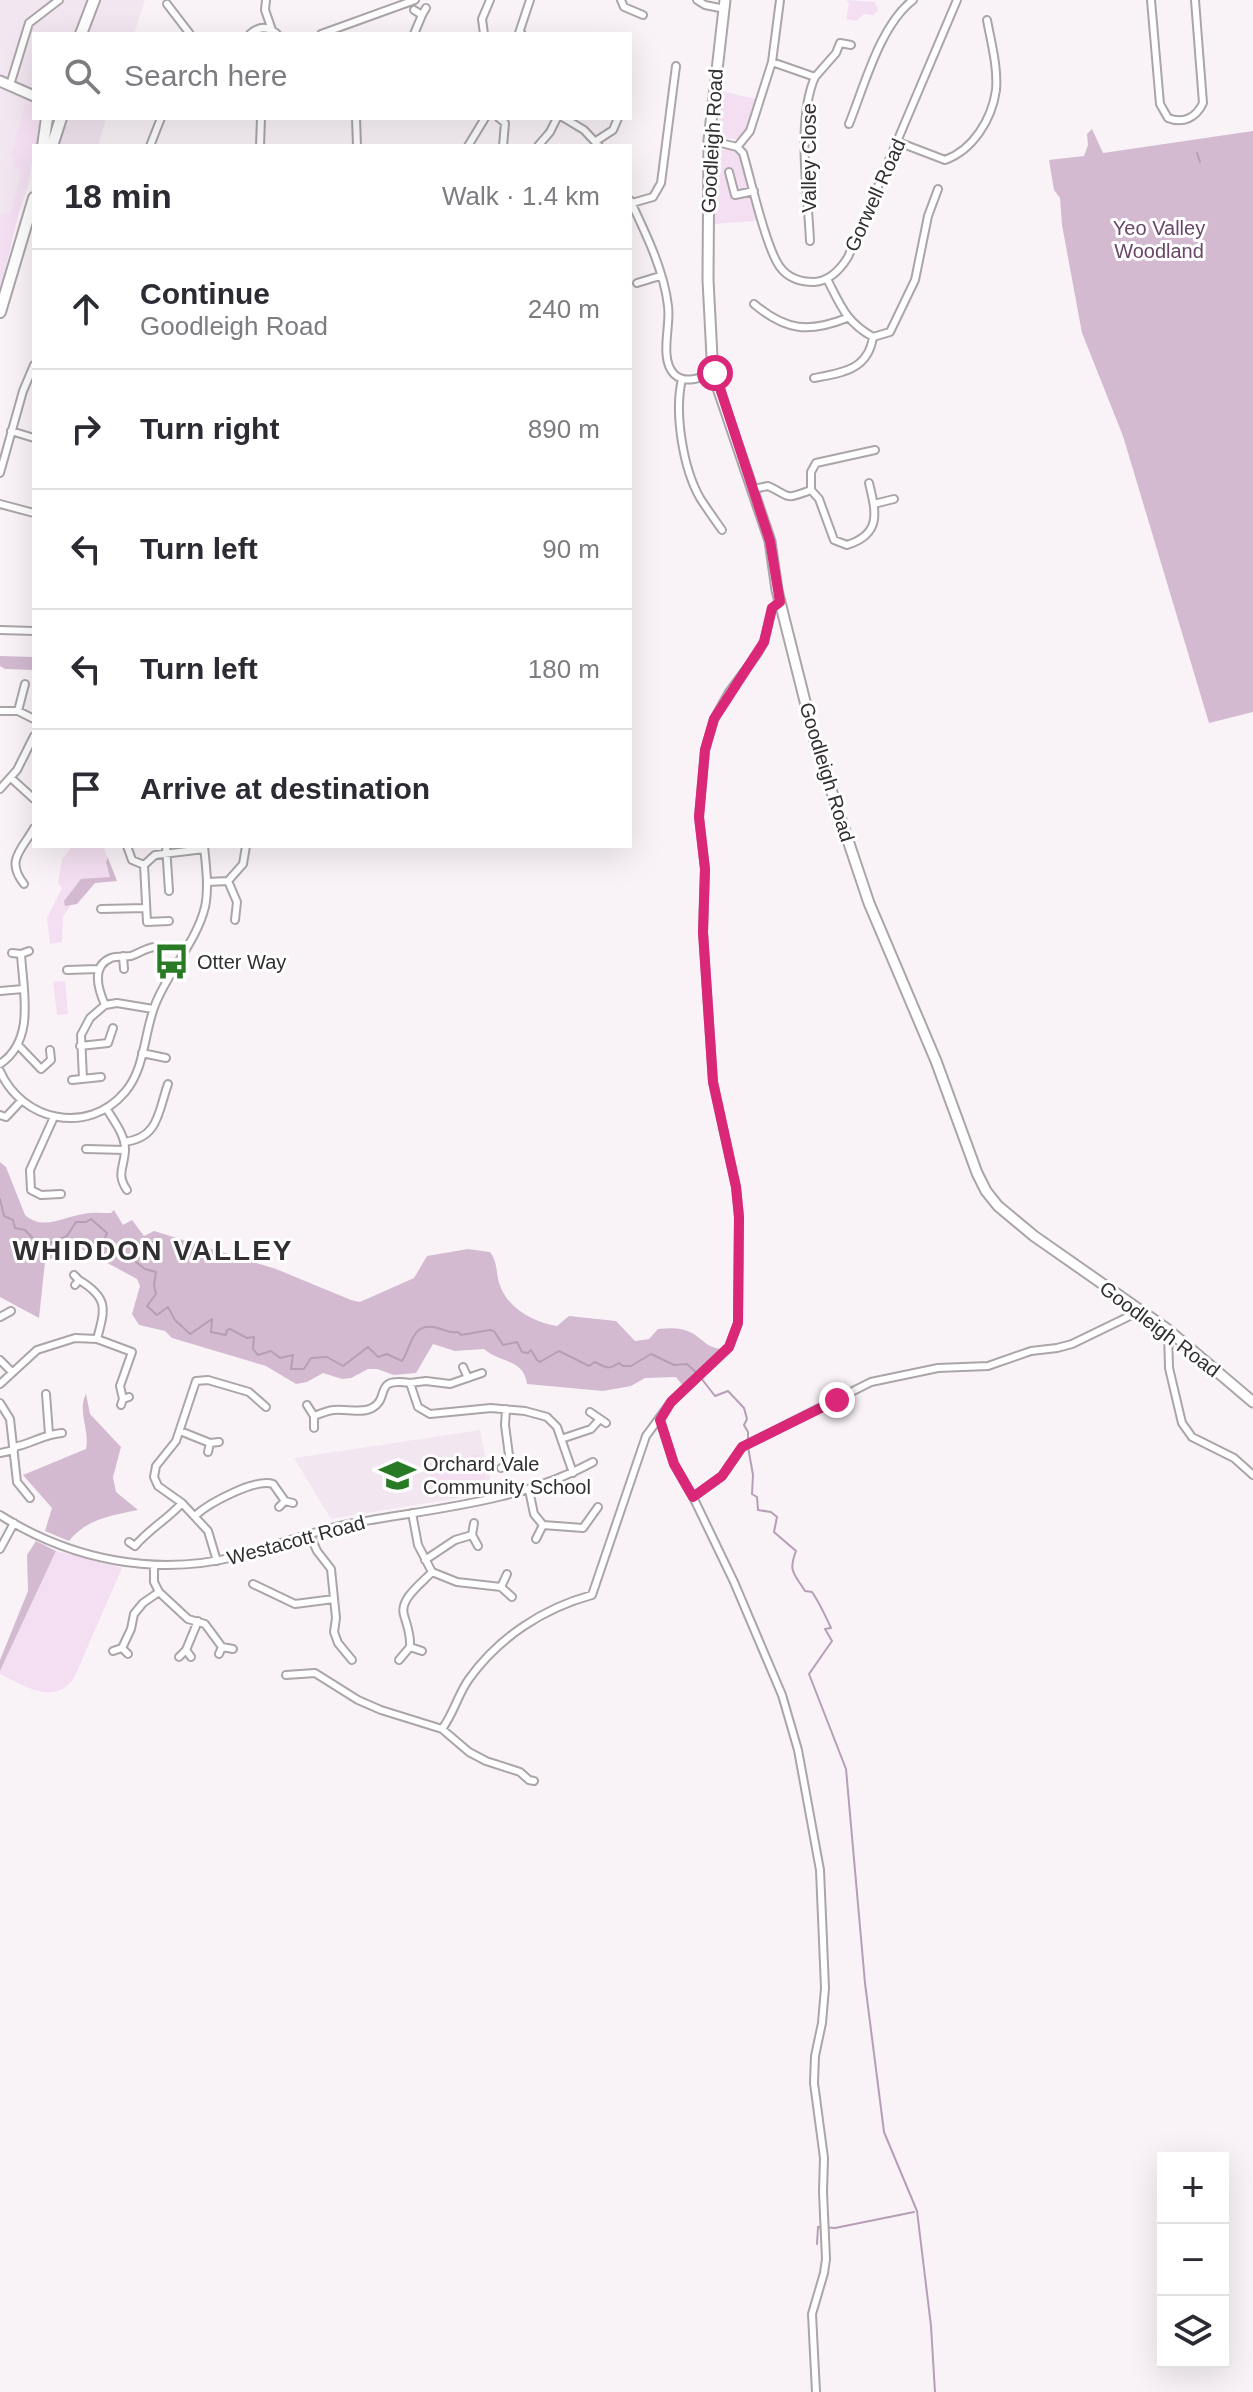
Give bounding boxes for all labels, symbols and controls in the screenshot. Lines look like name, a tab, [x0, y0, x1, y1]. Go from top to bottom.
search box	[32, 32, 632, 120]
icon: search	[60, 54, 104, 98]
text: Search here	[124, 59, 287, 92]
street label: Goodleigh Road	[697, 68, 727, 214]
street label: Valley Close	[798, 103, 820, 213]
street label: Gorwell Road	[840, 135, 910, 255]
text: 18 min	[64, 177, 172, 215]
text: Walk · 1.4 km	[442, 181, 600, 211]
park label: Yeo Valley Woodland	[1113, 217, 1205, 262]
text: Continue	[140, 277, 270, 310]
icon: ahead	[64, 287, 108, 331]
text: 240 m	[528, 294, 600, 324]
text: Goodleigh Road	[140, 311, 328, 341]
route start	[697, 355, 733, 391]
icon: right	[64, 407, 108, 451]
text: Turn right	[140, 412, 279, 445]
text: 890 m	[528, 414, 600, 444]
icon: left	[64, 527, 108, 571]
text: Turn left	[140, 532, 258, 565]
text: 90 m	[542, 534, 600, 564]
icon: left	[64, 647, 108, 691]
text: Turn left	[140, 652, 258, 685]
text: 180 m	[528, 654, 600, 684]
street label: Goodleigh Road	[795, 700, 859, 844]
icon: arrive	[64, 767, 108, 811]
text: Arrive at destination	[140, 772, 430, 805]
bus stop icon: Otter Way	[152, 943, 190, 981]
place label: Otter Way	[197, 951, 286, 973]
district label: WHIDDON VALLEY	[12, 1235, 294, 1266]
street label: Goodleigh Road	[1096, 1277, 1224, 1381]
route end	[819, 1382, 855, 1418]
place label: Orchard Vale Community School	[423, 1453, 591, 1498]
school or university icon: Orchard Vale Community School	[378, 1456, 416, 1494]
street label: Westacott Road	[225, 1511, 367, 1569]
map controls	[1157, 2152, 1229, 2368]
button: +	[1157, 2152, 1229, 2224]
button: −	[1157, 2224, 1229, 2296]
button: layers	[1157, 2296, 1229, 2368]

